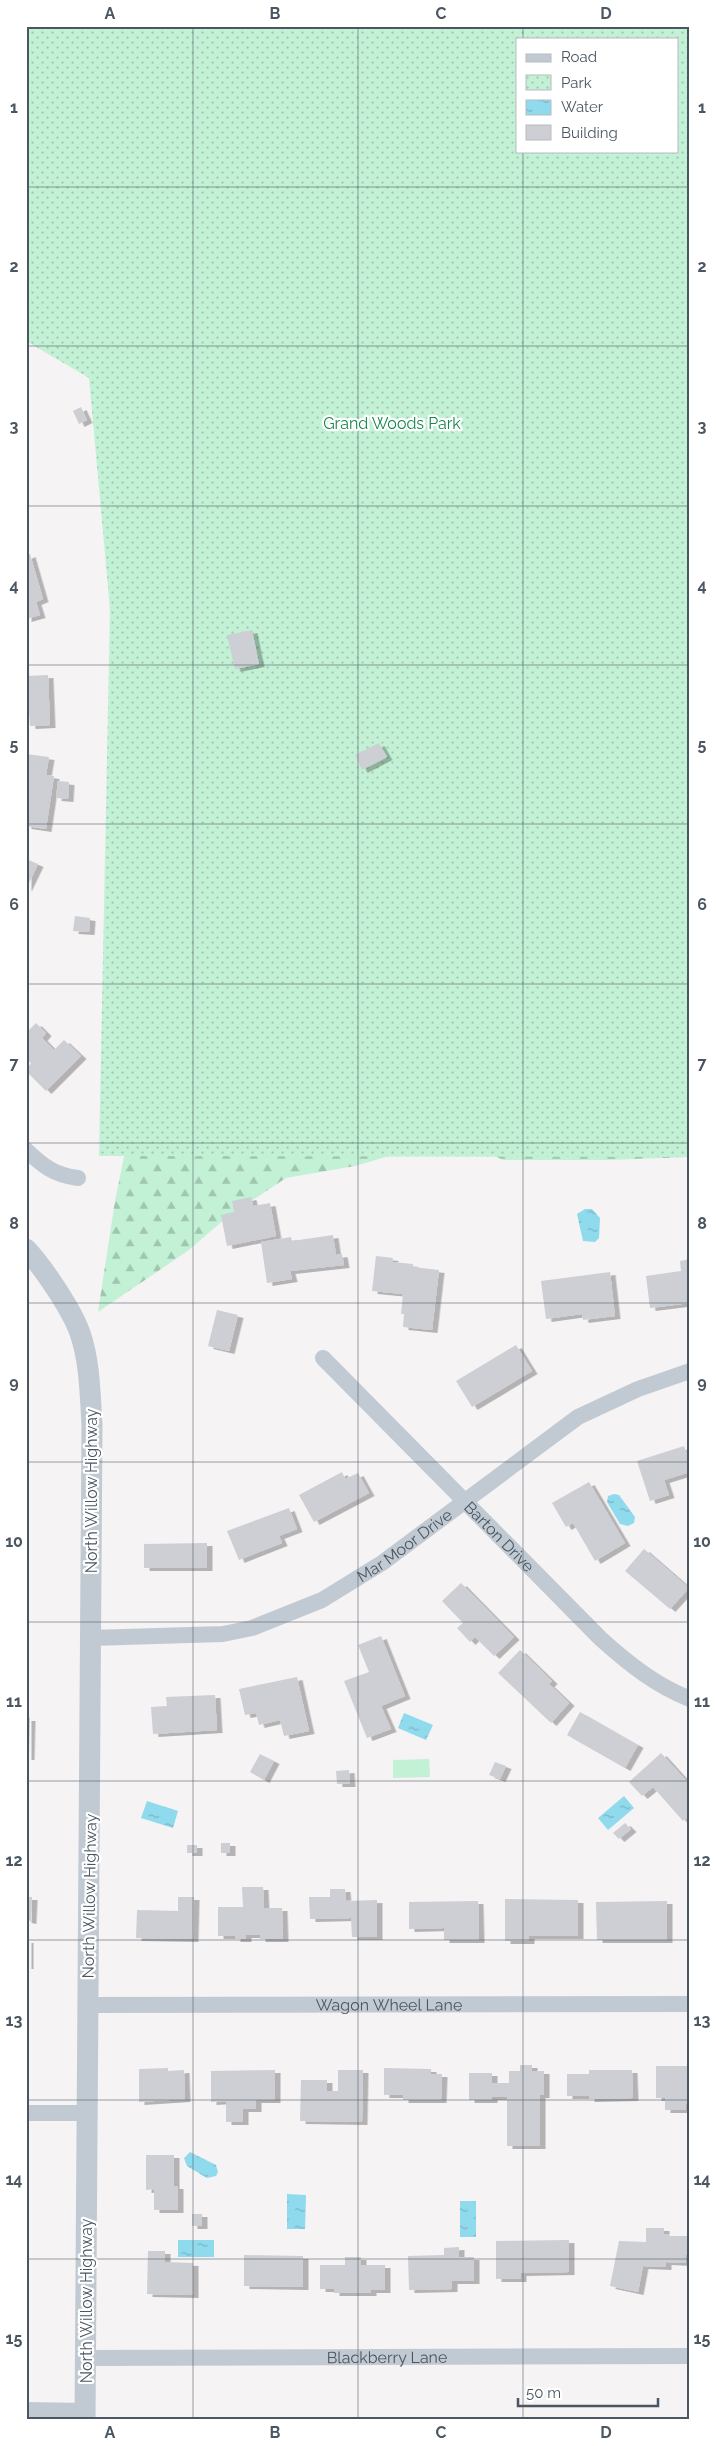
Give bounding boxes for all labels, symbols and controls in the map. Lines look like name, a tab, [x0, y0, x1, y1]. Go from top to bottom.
text: A	[105, 4, 116, 23]
text: B	[270, 4, 281, 23]
text: C	[436, 4, 447, 23]
text: D	[600, 4, 612, 23]
legend	[516, 38, 678, 152]
text: Road	[561, 48, 597, 66]
text: Park	[561, 74, 592, 92]
text: 1	[10, 98, 18, 117]
text: Water	[561, 98, 604, 116]
text: 1	[698, 98, 706, 117]
text: Building	[561, 124, 618, 142]
text: 2	[9, 257, 19, 276]
text: 2	[697, 257, 707, 276]
park label: Grand Woods Park	[323, 414, 461, 433]
text: 3	[10, 417, 19, 436]
text: 3	[698, 417, 707, 436]
text: 4	[9, 576, 19, 595]
text: 4	[697, 576, 707, 595]
text: 5	[10, 735, 19, 754]
text: 5	[698, 735, 707, 754]
text: 6	[9, 895, 19, 914]
text: 6	[697, 895, 707, 914]
text: 7	[10, 1054, 19, 1073]
text: 7	[698, 1054, 707, 1073]
text: 8	[9, 1214, 19, 1233]
text: 8	[697, 1214, 707, 1233]
text: 9	[9, 1373, 19, 1392]
text: 9	[697, 1373, 707, 1392]
street label: North Willow Highway	[82, 1408, 101, 1573]
street label: Barton Drive	[460, 1498, 538, 1576]
street label: Mar Moor Drive	[354, 1505, 456, 1586]
text: 10	[5, 1532, 23, 1551]
text: 10	[693, 1532, 711, 1551]
text: 11	[6, 1692, 22, 1711]
text: 11	[694, 1692, 710, 1711]
street label: North Willow Highway	[79, 1813, 100, 1978]
text: 12	[6, 1851, 22, 1870]
text: 12	[694, 1851, 710, 1870]
street label: Wagon Wheel Lane	[316, 1995, 462, 2015]
text: 13	[6, 2011, 22, 2030]
text: 13	[694, 2011, 710, 2030]
text: 14	[5, 2170, 23, 2189]
text: 14	[693, 2170, 711, 2189]
street label: North Willow Highway	[77, 2218, 96, 2383]
text: 15	[6, 2329, 23, 2348]
text: 15	[694, 2329, 711, 2348]
street label: Blackberry Lane	[327, 2348, 447, 2367]
scale bar	[518, 2376, 658, 2408]
text: 50 m	[526, 2384, 561, 2402]
text: A	[105, 2423, 116, 2442]
text: B	[270, 2423, 281, 2442]
text: C	[436, 2423, 447, 2442]
text: D	[600, 2423, 612, 2442]

